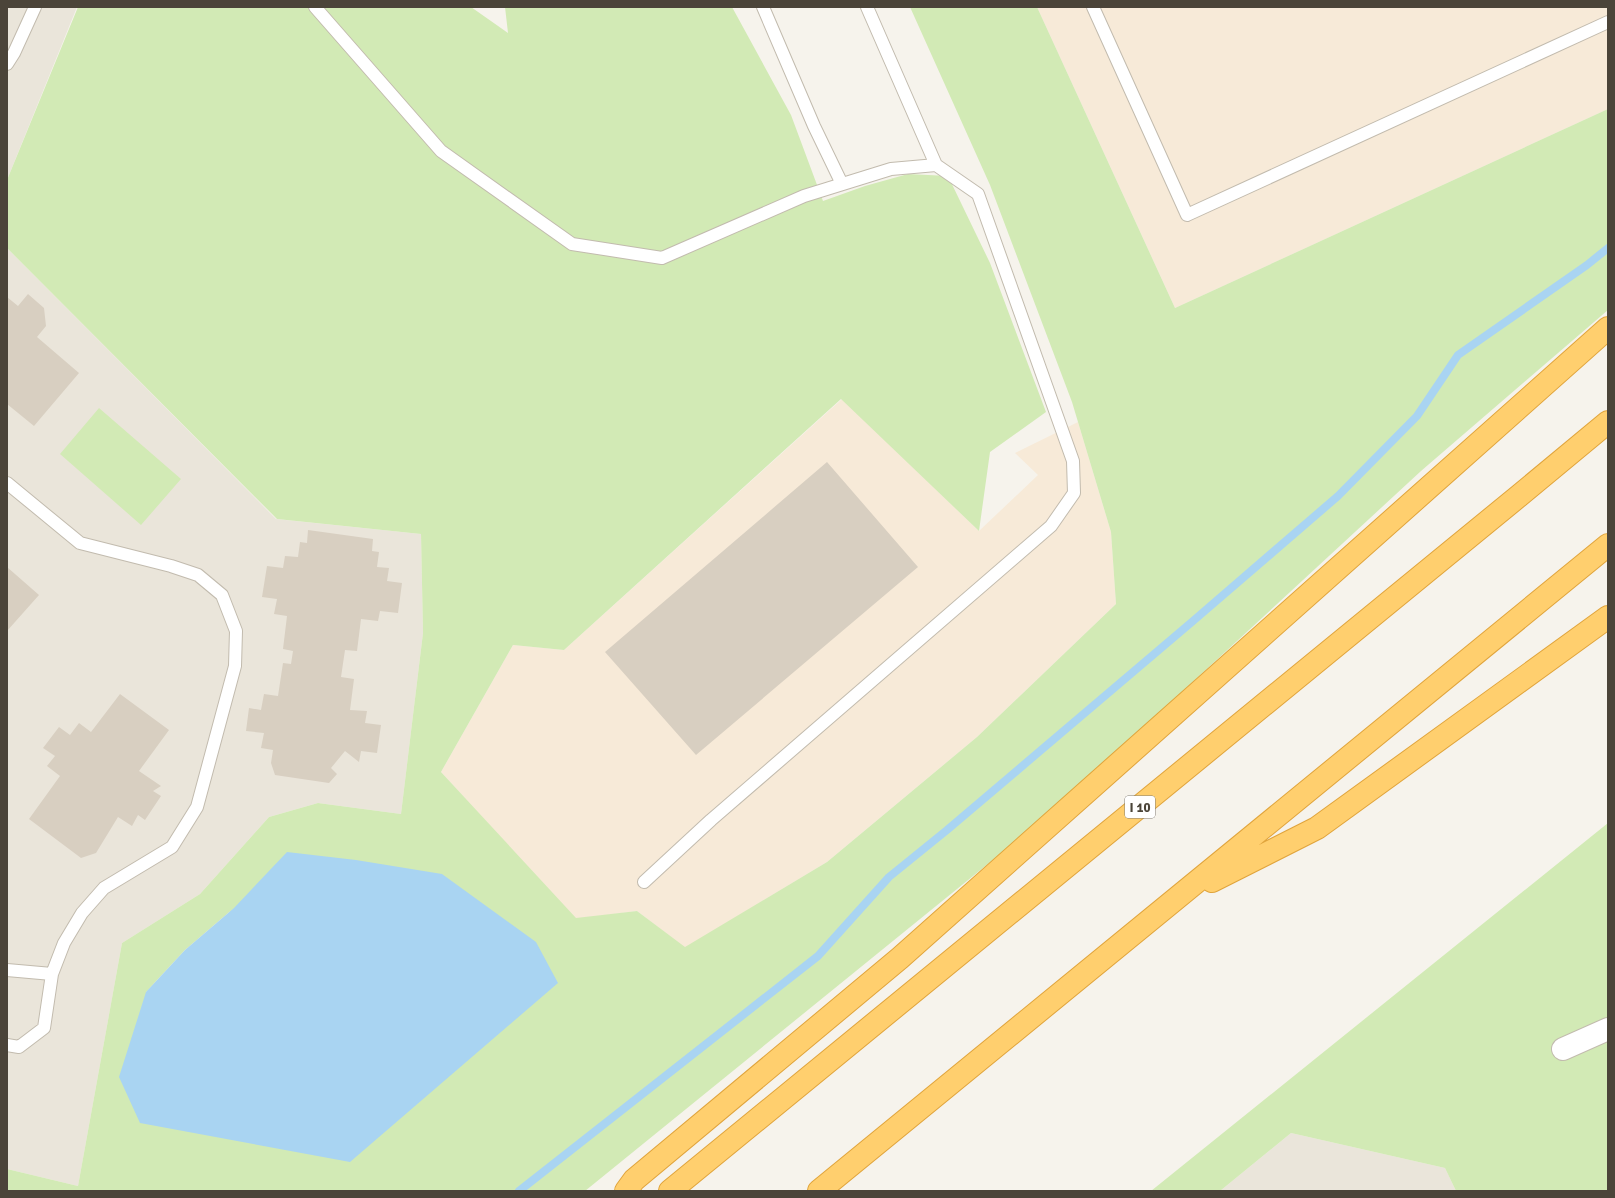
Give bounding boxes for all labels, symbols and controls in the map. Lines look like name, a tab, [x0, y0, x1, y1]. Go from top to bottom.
road number: I 10	[1125, 796, 1155, 818]

